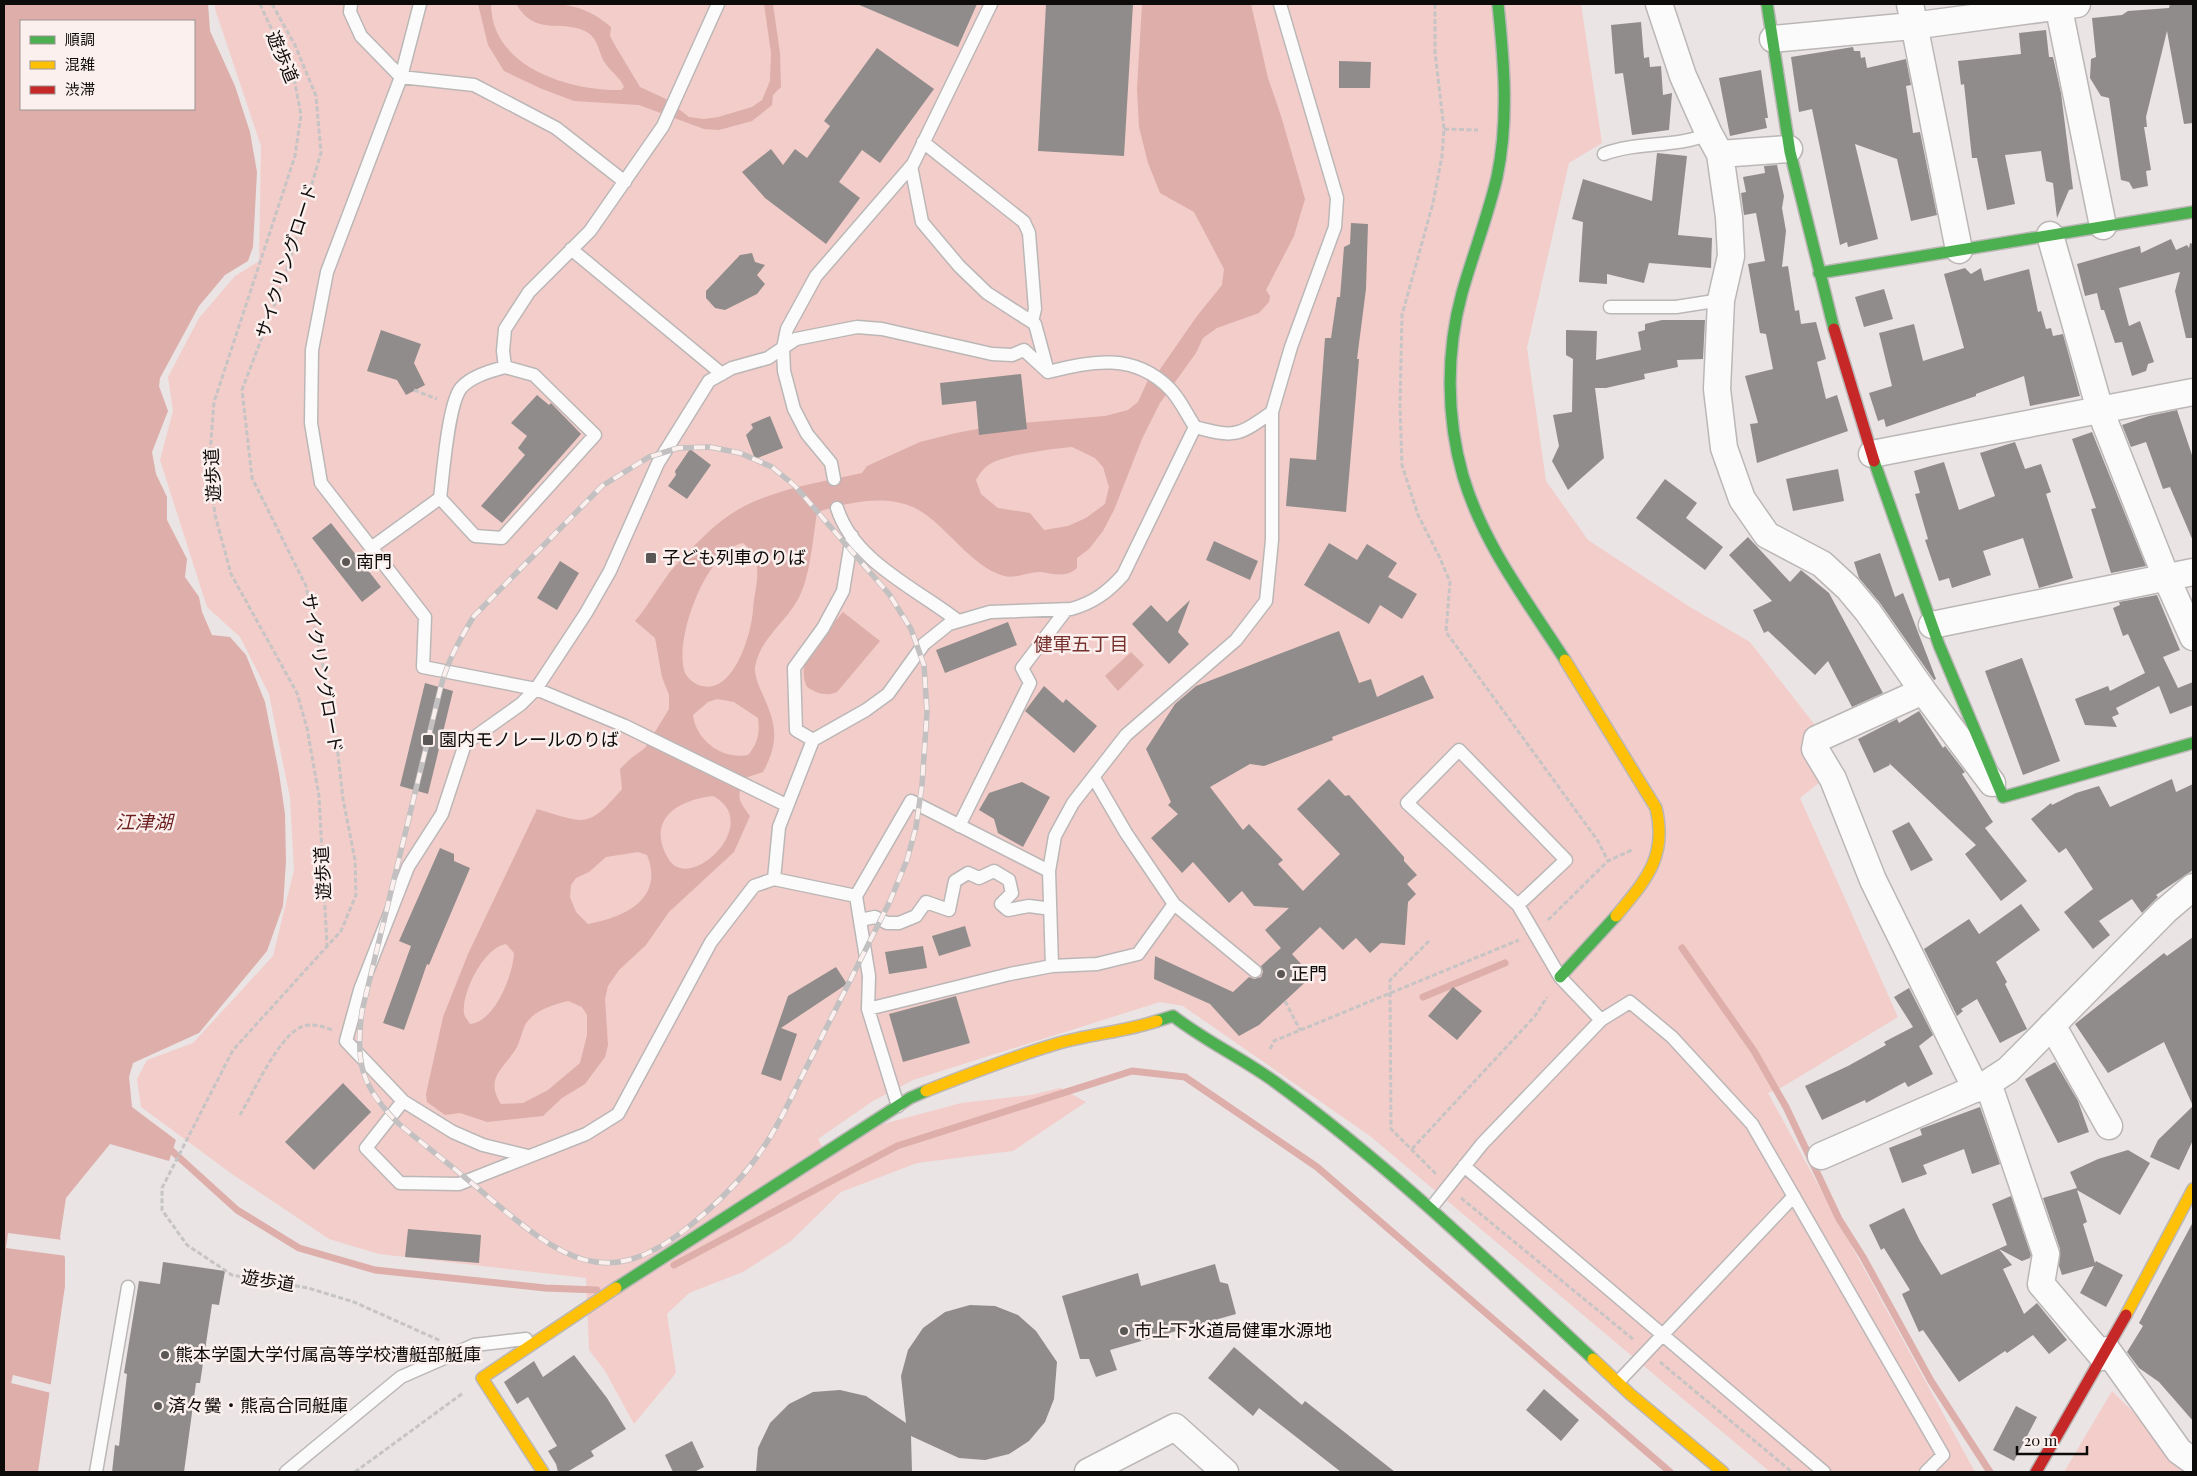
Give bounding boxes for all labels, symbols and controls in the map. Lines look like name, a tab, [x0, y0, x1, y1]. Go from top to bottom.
legend	[20, 20, 195, 110]
street label: 遊歩道	[261, 27, 305, 86]
text: 順調	[65, 29, 95, 49]
text: 混雑	[65, 54, 95, 74]
text: 渋滞	[65, 79, 95, 99]
street label: サイクリングロード	[250, 180, 322, 341]
street label: 遊歩道	[199, 447, 225, 503]
place label: 子ども列車のりば	[662, 545, 806, 569]
place label: 南門	[356, 549, 392, 573]
marker: 子ども列車のりば	[644, 551, 658, 565]
marker: 南門	[340, 556, 352, 568]
street label: サイクリングロード	[297, 591, 349, 755]
district label: 健軍五丁目	[1033, 630, 1129, 656]
place label: 園内モノレールのりば	[439, 727, 619, 751]
marker: 園内モノレールのりば	[421, 733, 435, 747]
water label: 江津湖	[115, 808, 175, 834]
street label: 遊歩道	[309, 845, 335, 901]
place label: 正門	[1291, 961, 1327, 985]
marker: 正門	[1275, 968, 1287, 980]
street label: 遊歩道	[240, 1264, 297, 1296]
place label: 市上下水道局健軍水源地	[1134, 1318, 1332, 1342]
marker: 市上下水道局健軍水源地	[1118, 1325, 1130, 1337]
place label: 熊本学園大学付属高等学校漕艇部艇庫	[175, 1342, 481, 1366]
marker: 熊本学園大学付属高等学校漕艇部艇庫	[159, 1349, 171, 1361]
place label: 済々黌・熊高合同艇庫	[168, 1393, 348, 1417]
marker: 済々黌・熊高合同艇庫	[152, 1400, 164, 1412]
scale bar	[2017, 1424, 2087, 1456]
text: 20 m	[2024, 1430, 2058, 1450]

